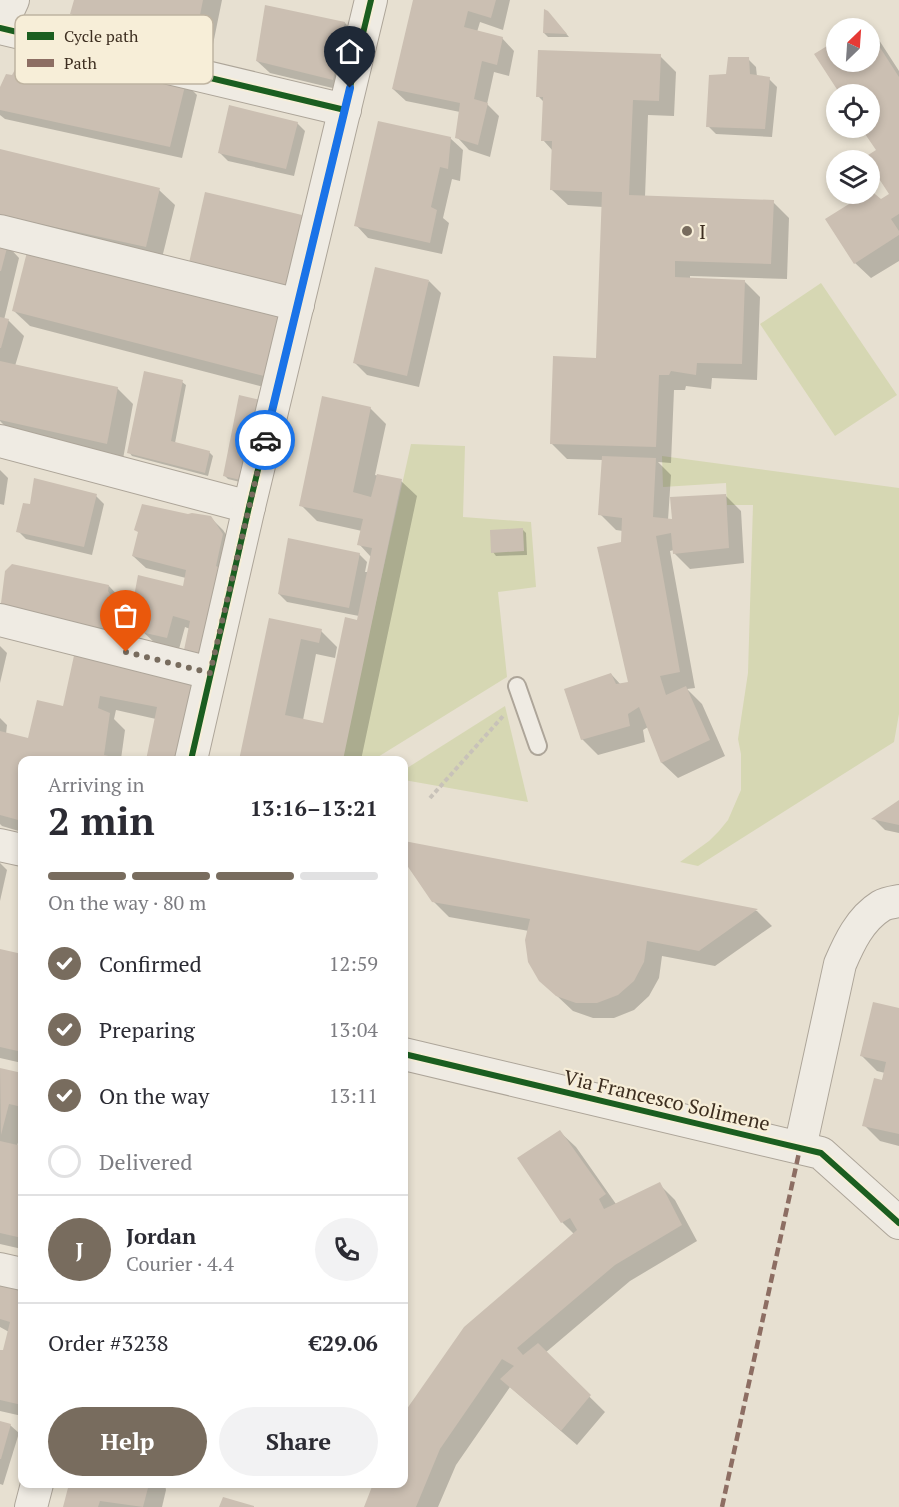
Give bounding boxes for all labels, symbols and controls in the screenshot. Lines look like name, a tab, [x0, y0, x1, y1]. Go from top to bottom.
legend	[15, 15, 213, 84]
north arrow	[826, 18, 880, 72]
map controls	[826, 18, 880, 204]
text: Cycle path	[64, 25, 139, 47]
pin	[324, 26, 375, 88]
icon: home	[333, 35, 366, 68]
text: Path	[64, 52, 98, 74]
button: locate	[826, 84, 880, 138]
button: layers	[826, 150, 880, 204]
place label: I	[699, 218, 706, 245]
marker: I	[680, 224, 694, 238]
courier	[235, 410, 295, 470]
icon: car	[249, 424, 282, 457]
pin	[100, 590, 151, 652]
icon: bag	[109, 599, 142, 632]
text: Arriving in	[48, 771, 144, 798]
text: 13:16–13:21	[250, 793, 378, 822]
text: 2 min	[48, 794, 155, 846]
text: On the way · 80 m	[48, 889, 206, 916]
icon: check	[48, 947, 81, 980]
text: Confirmed	[99, 949, 202, 978]
text: 12:59	[329, 950, 378, 977]
icon: check	[48, 1013, 81, 1046]
text: Preparing	[99, 1015, 195, 1044]
text: 13:04	[329, 1016, 378, 1043]
street label: Via Francesco Solimene	[561, 1063, 773, 1137]
icon: check	[48, 1079, 81, 1112]
text: On the way	[99, 1081, 209, 1110]
text: 13:11	[329, 1082, 378, 1109]
text: Delivered	[99, 1147, 192, 1176]
button: phone	[315, 1218, 378, 1281]
text: Jordan	[126, 1221, 196, 1250]
text: J	[75, 1235, 84, 1264]
text: Courier · 4.4	[126, 1250, 234, 1277]
text: Order #3238	[48, 1328, 168, 1357]
text: €29.06	[309, 1328, 378, 1357]
button: Help	[48, 1407, 207, 1476]
button: Share	[219, 1407, 378, 1476]

